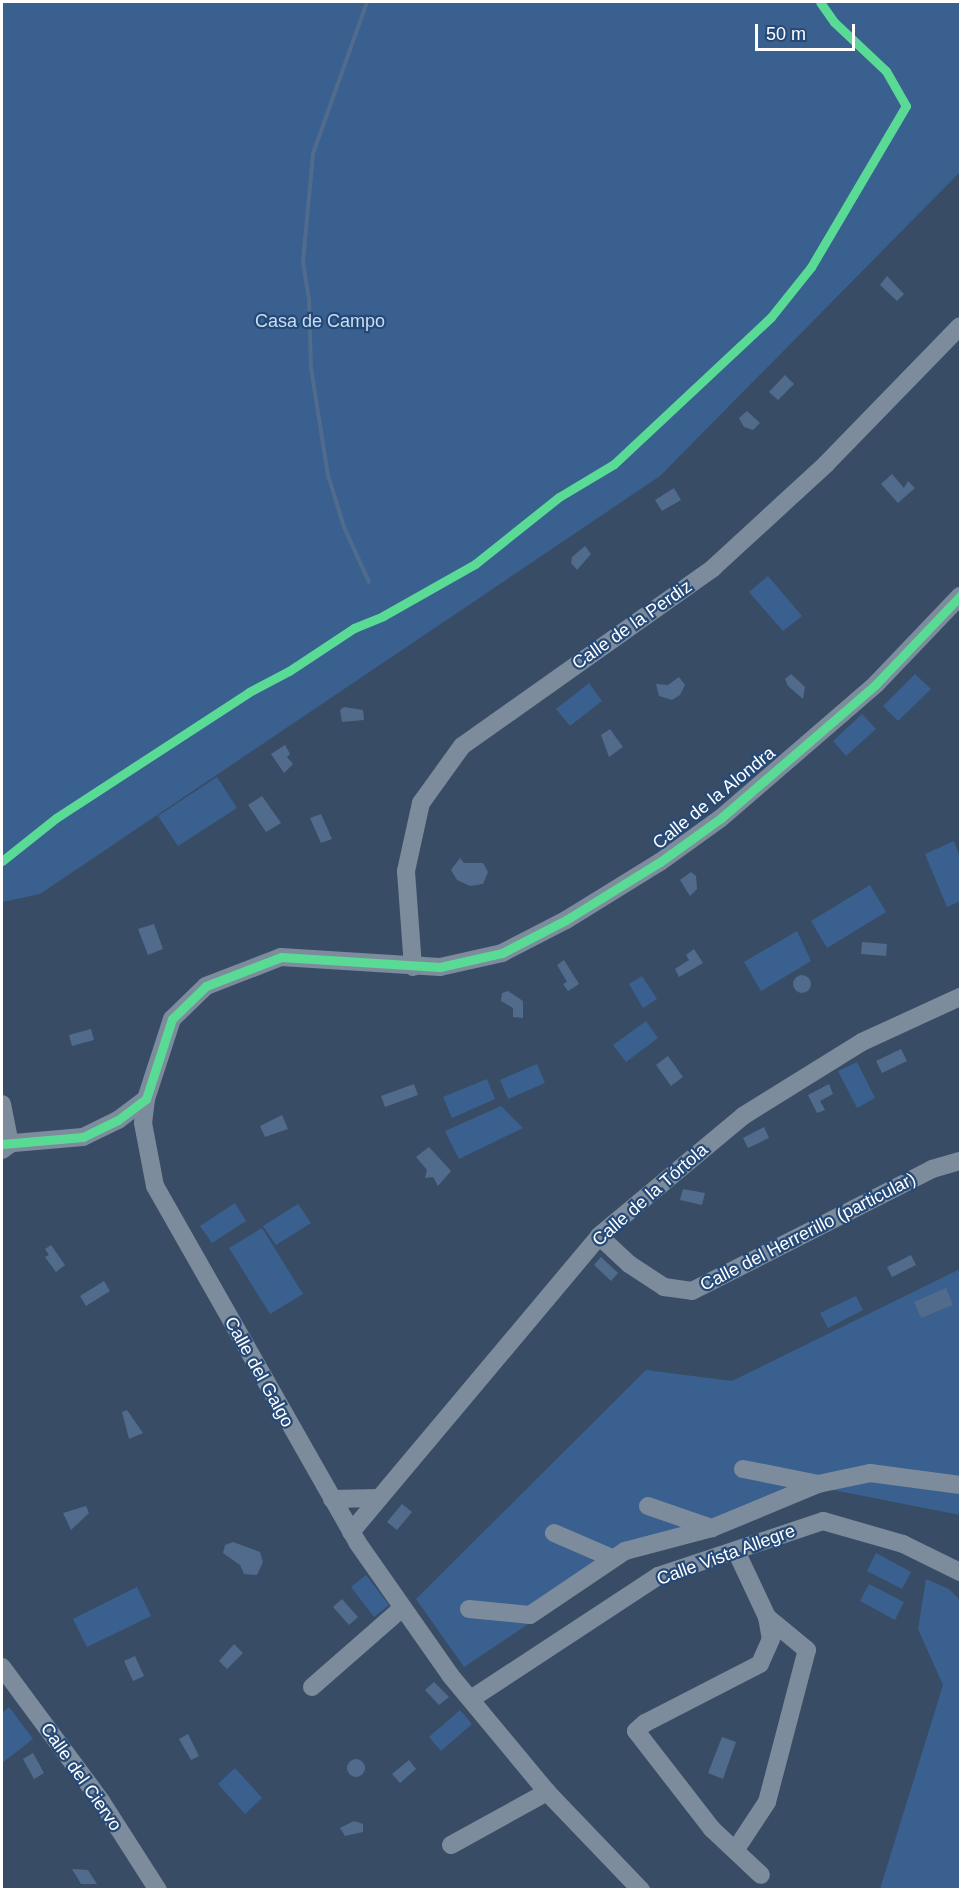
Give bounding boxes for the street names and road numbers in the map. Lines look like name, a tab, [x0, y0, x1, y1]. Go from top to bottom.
street label: Calle de la Perdiz	[568, 576, 696, 674]
street label: Calle de la Alondra	[648, 742, 780, 854]
street label: Calle de la Tórtola	[588, 1139, 712, 1251]
street label: Calle del Herrerillo (particular)	[697, 1168, 919, 1296]
street label: Calle del Galgo	[220, 1313, 298, 1431]
street label: Calle Vista Allegre	[653, 1520, 799, 1590]
street label: Calle del Ciervo	[36, 1719, 126, 1835]

